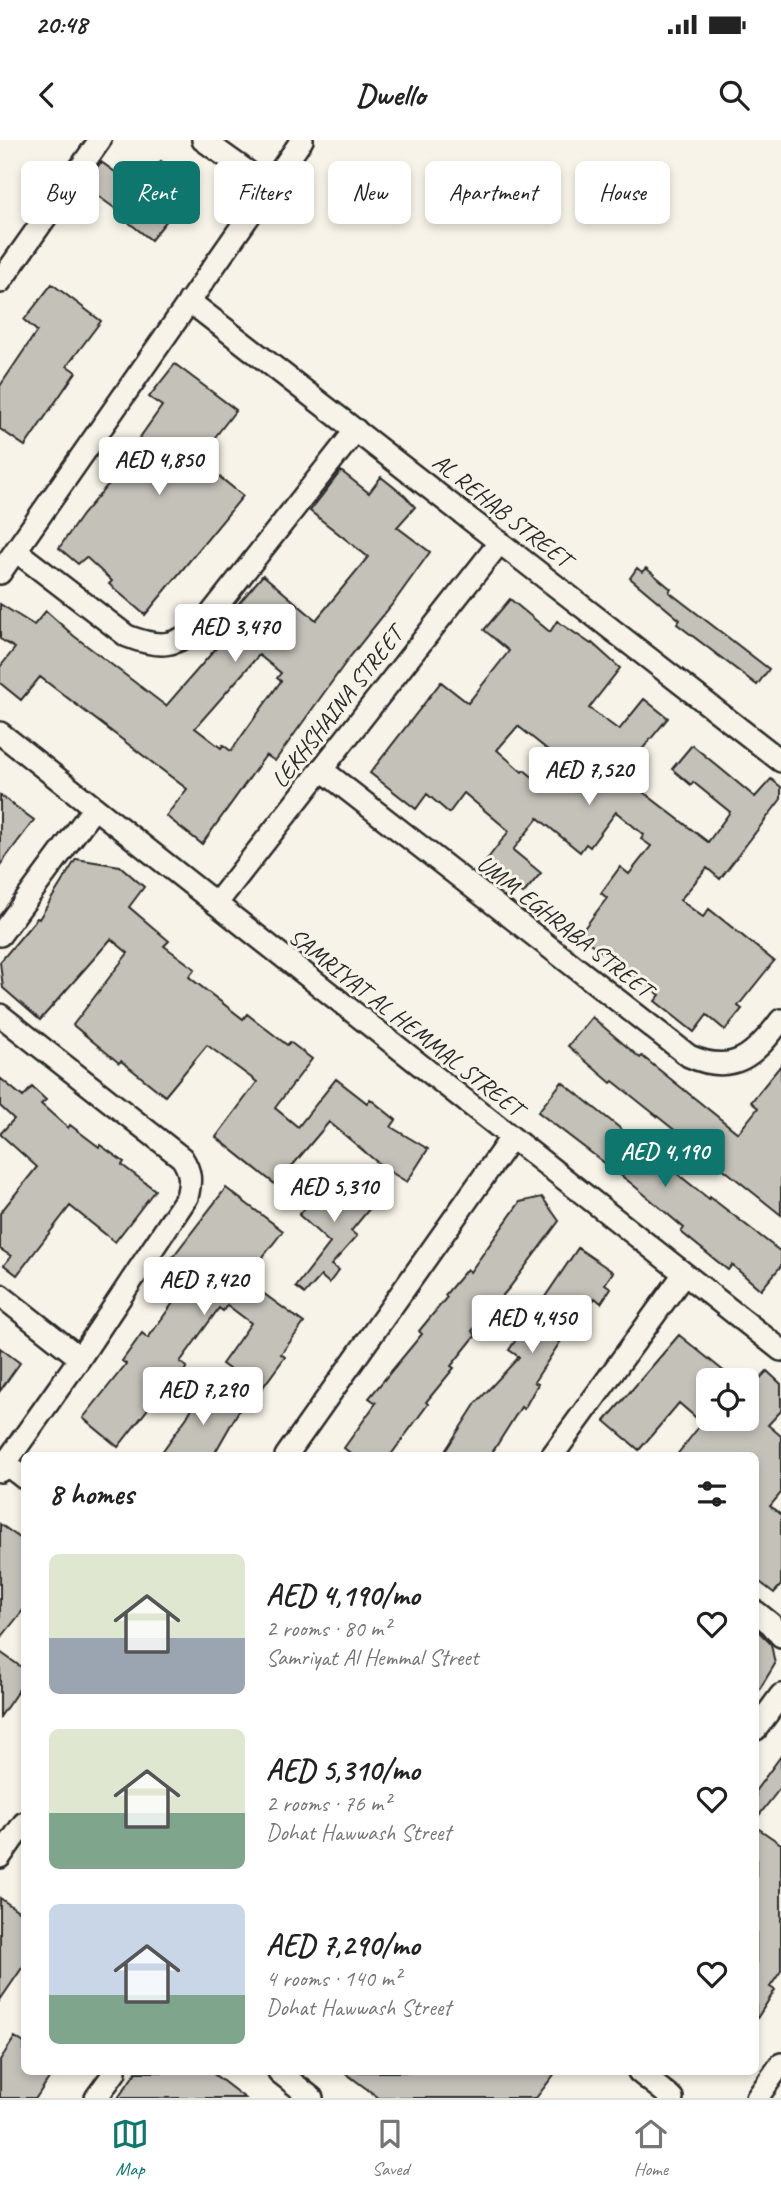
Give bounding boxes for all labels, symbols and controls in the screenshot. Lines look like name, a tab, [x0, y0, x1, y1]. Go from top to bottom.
text: 20:48	[35, 8, 87, 41]
text: Dwello	[356, 74, 425, 115]
icon: back	[28, 76, 66, 114]
icon: search	[715, 76, 753, 114]
chip: Buy	[21, 161, 99, 224]
chip: Rent	[113, 161, 200, 224]
chip: Filters	[214, 161, 314, 224]
chip: New	[328, 161, 411, 224]
chip: Apartment	[425, 161, 561, 224]
chip: House	[575, 161, 670, 224]
pin: AED 4,850	[79, 438, 239, 497]
text: AED 4,850	[115, 445, 203, 474]
street label: AL REHAB STREET	[427, 447, 582, 577]
pin: AED 3,470	[155, 604, 315, 664]
text: AED 3,470	[191, 612, 279, 641]
street label: LEKHSHAINA STREET	[265, 616, 412, 794]
pin: AED 7,520	[509, 748, 669, 807]
text: AED 7,520	[545, 755, 633, 784]
street label: UMM EGHRABA STREET	[471, 848, 663, 1007]
street label: SAMRIYAT AL HEMMAL STREET	[283, 921, 534, 1126]
pin: AED 4,190	[585, 1130, 745, 1189]
text: AED 4,190	[621, 1137, 709, 1166]
pin: AED 5,310	[254, 1164, 414, 1224]
text: AED 5,310	[290, 1172, 378, 1201]
pin: AED 7,420	[124, 1258, 284, 1317]
text: AED 7,420	[160, 1265, 248, 1294]
pin: AED 4,450	[452, 1296, 612, 1355]
text: AED 4,450	[488, 1303, 576, 1332]
pin: AED 7,290	[123, 1368, 283, 1427]
map controls	[696, 1368, 759, 1431]
button: locate	[696, 1368, 759, 1431]
text: AED 7,290	[159, 1375, 247, 1404]
text: 8 homes	[49, 1475, 134, 1513]
icon: filters	[693, 1475, 731, 1513]
text: AED 4,190/mo	[266, 1576, 420, 1614]
icon: home	[105, 1582, 189, 1666]
icon: heart	[693, 1605, 731, 1643]
text: 2 rooms · 80 m²	[266, 1614, 390, 1643]
text: Samriyat Al Hemmal Street	[266, 1643, 478, 1672]
text: AED 5,310/mo	[266, 1751, 420, 1789]
icon: home	[105, 1757, 189, 1841]
icon: heart	[693, 1780, 731, 1818]
text: 2 rooms · 76 m²	[266, 1789, 390, 1818]
text: Dohat Hawwash Street	[266, 1818, 451, 1847]
text: AED 7,290/mo	[266, 1926, 420, 1964]
icon: home	[105, 1932, 189, 2016]
icon: heart	[693, 1955, 731, 1993]
text: 4 rooms · 140 m²	[266, 1964, 401, 1993]
text: Dohat Hawwash Street	[266, 1993, 451, 2022]
tab: Map	[111, 2115, 149, 2181]
tab: Saved	[371, 2115, 409, 2181]
tab: Home	[632, 2115, 670, 2181]

